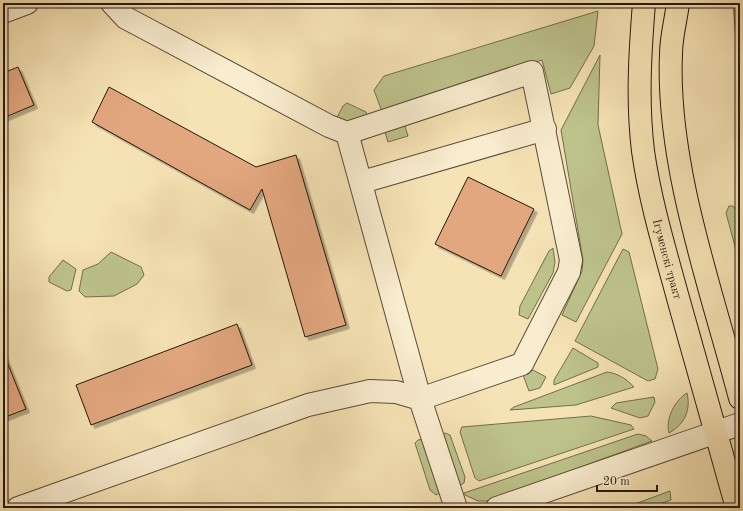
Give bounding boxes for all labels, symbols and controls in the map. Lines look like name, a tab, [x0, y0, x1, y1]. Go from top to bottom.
street label: Ігуменскі тракт	[650, 218, 683, 301]
scale bar	[597, 467, 657, 493]
text: 20 m	[603, 476, 630, 488]

